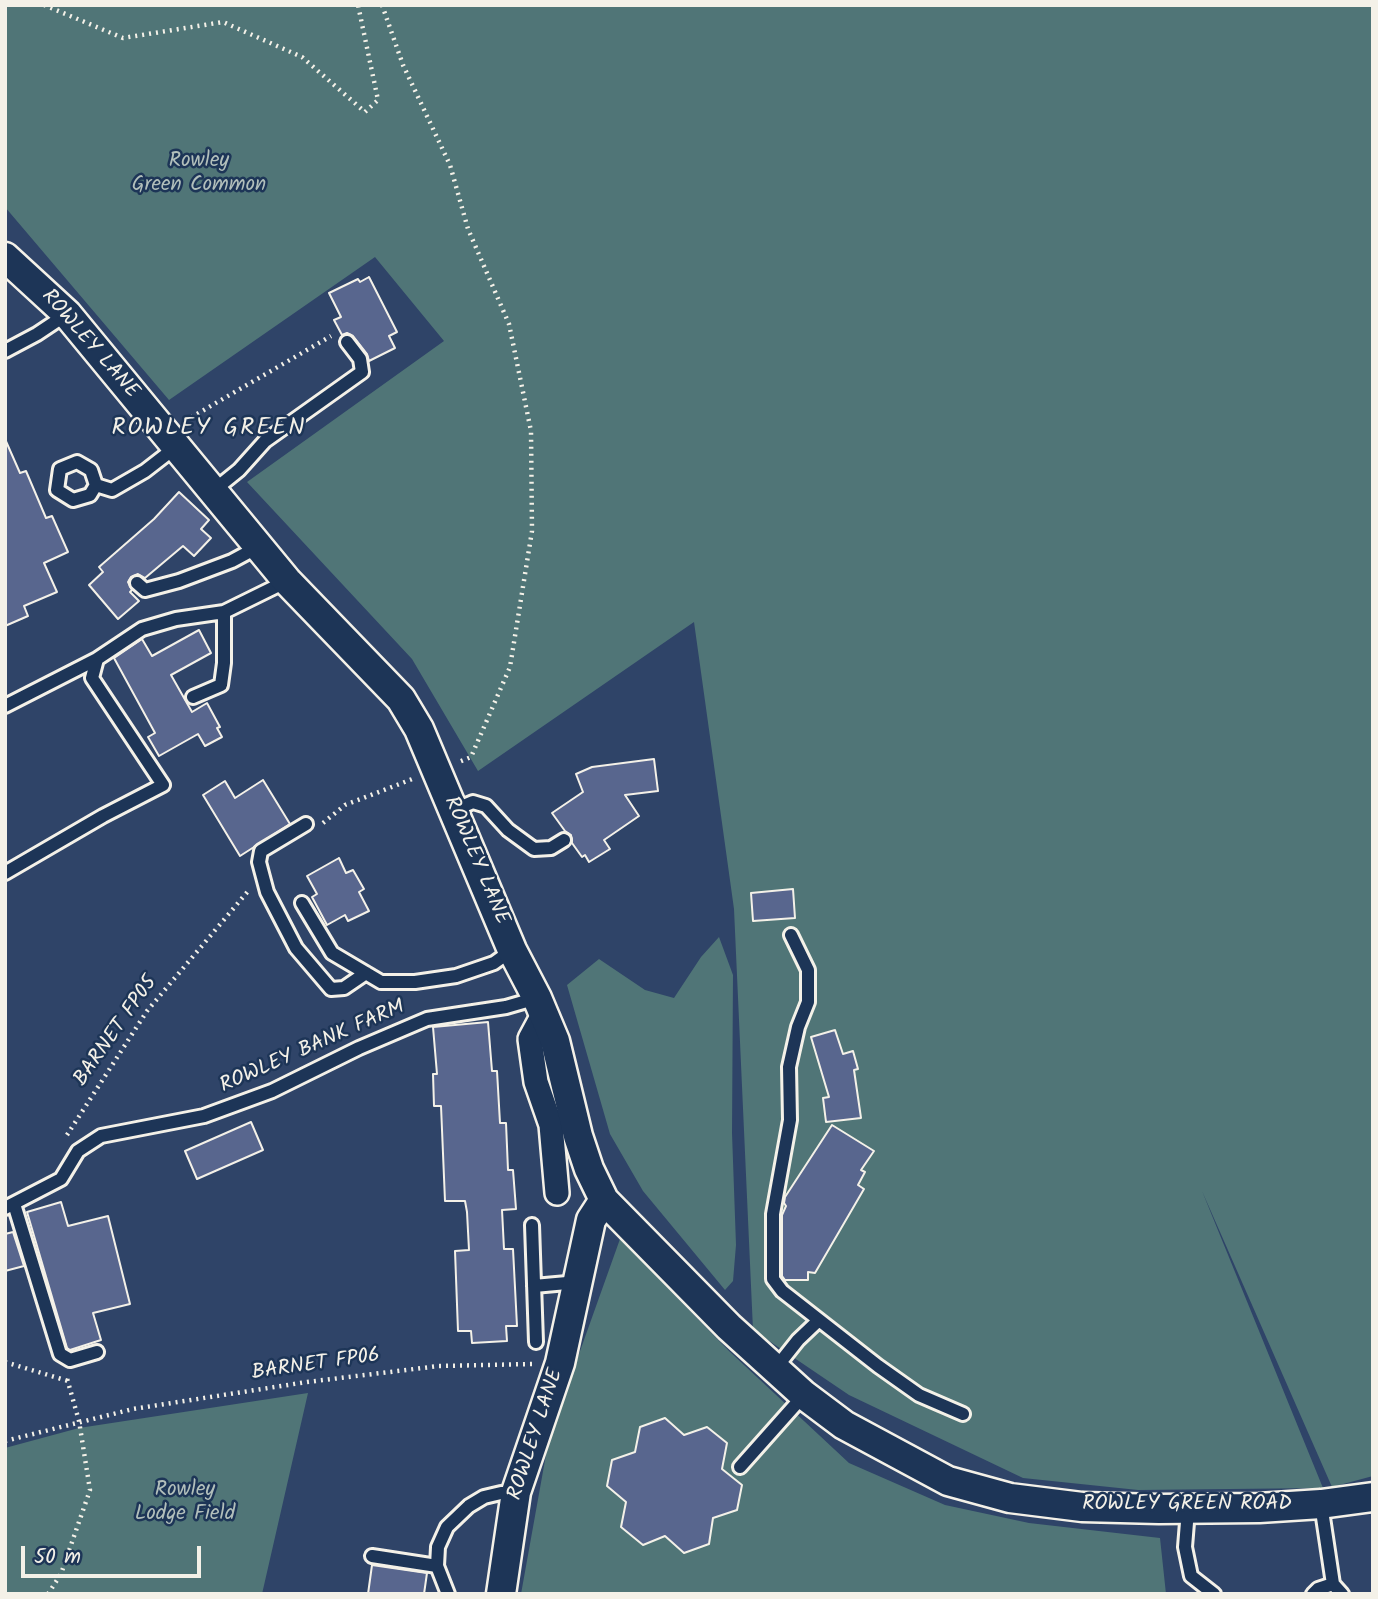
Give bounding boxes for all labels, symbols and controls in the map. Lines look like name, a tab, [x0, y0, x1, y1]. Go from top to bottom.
park label: Rowley Green Common	[132, 149, 266, 199]
street label: ROWLEY LANE	[35, 285, 143, 405]
district label: ROWLEY GREEN	[113, 416, 305, 444]
street label: ROWLEY LANE	[437, 793, 513, 929]
street label: BARNET FP05	[70, 972, 164, 1092]
street label: ROWLEY BANK FARM	[217, 996, 409, 1100]
street label: BARNET FP06	[250, 1345, 382, 1387]
street label: ROWLEY LANE	[504, 1366, 570, 1504]
park label: Rowley Lodge Field	[135, 1478, 235, 1528]
street label: ROWLEY GREEN ROAD	[1082, 1492, 1292, 1518]
scale bar	[24, 1532, 205, 1576]
text: 50 m	[34, 1541, 81, 1574]

